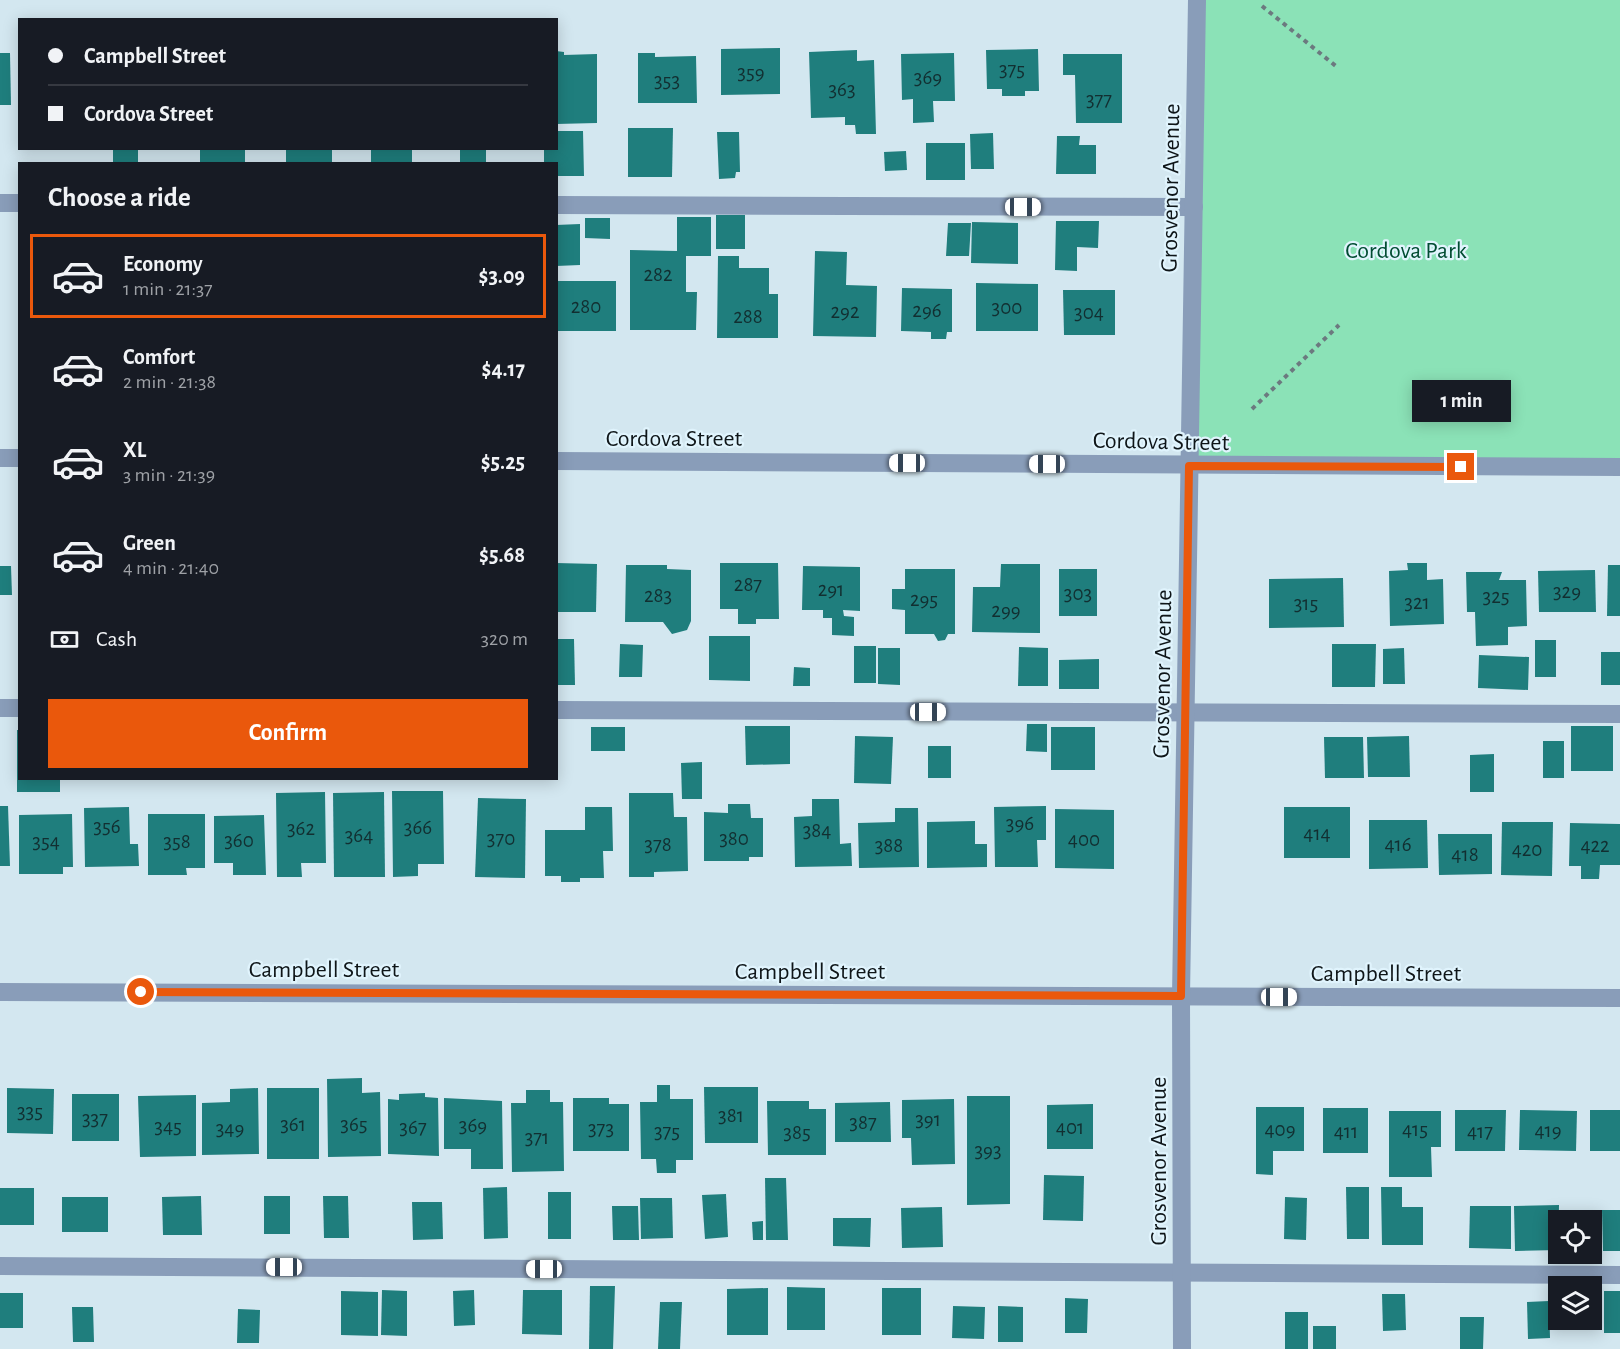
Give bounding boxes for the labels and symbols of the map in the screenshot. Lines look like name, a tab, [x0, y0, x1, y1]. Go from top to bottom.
house number: 375	[999, 59, 1025, 80]
house number: 359	[737, 62, 765, 83]
house number: 369	[914, 67, 942, 88]
house number: 353	[654, 70, 680, 91]
house number: 363	[828, 79, 856, 100]
house number: 377	[1086, 89, 1112, 110]
street label: Grosvenor Avenue	[1158, 103, 1184, 273]
car	[1005, 198, 1041, 216]
park label: Cordova Park	[1345, 239, 1467, 263]
house number: 282	[643, 264, 673, 285]
house number: 280	[571, 296, 601, 317]
house number: 300	[992, 297, 1022, 318]
house number: 296	[912, 300, 942, 321]
house number: 292	[831, 301, 859, 322]
house number: 304	[1074, 302, 1104, 323]
house number: 288	[733, 306, 763, 327]
callout: 1 min	[1412, 380, 1510, 422]
street label: Cordova Street	[606, 427, 743, 451]
street label: Cordova Street	[1093, 429, 1230, 455]
route end	[1447, 453, 1474, 480]
car	[889, 454, 925, 472]
car	[1029, 455, 1065, 473]
house number: 287	[734, 574, 762, 595]
house number: 291	[818, 579, 844, 600]
house number: 329	[1553, 581, 1581, 602]
house number: 303	[1064, 583, 1092, 604]
house number: 283	[644, 585, 672, 606]
house number: 325	[1483, 586, 1510, 607]
house number: 295	[910, 589, 938, 610]
street label: Grosvenor Avenue	[1150, 589, 1176, 759]
house number: 321	[1404, 592, 1430, 613]
house number: 315	[1294, 593, 1318, 614]
house number: 299	[991, 600, 1021, 621]
car	[910, 703, 946, 721]
house number: 396	[1006, 813, 1034, 834]
house number: 356	[93, 816, 121, 837]
house number: 366	[404, 817, 432, 838]
house number: 362	[287, 818, 315, 839]
house number: 384	[803, 820, 831, 841]
house number: 414	[1303, 823, 1331, 844]
house number: 364	[345, 825, 373, 846]
house number: 370	[487, 828, 515, 849]
house number: 380	[719, 828, 749, 849]
house number: 400	[1068, 829, 1100, 850]
house number: 360	[224, 830, 254, 851]
house number: 354	[32, 831, 60, 852]
house number: 358	[163, 831, 191, 852]
house number: 378	[644, 834, 672, 855]
house number: 416	[1384, 834, 1412, 855]
house number: 388	[875, 835, 903, 856]
house number: 422	[1580, 835, 1610, 856]
house number: 420	[1512, 839, 1542, 860]
house number: 418	[1451, 844, 1479, 865]
street label: Campbell Street	[249, 958, 400, 982]
street label: Campbell Street	[735, 960, 886, 984]
street label: Campbell Street	[1311, 962, 1462, 986]
route start	[127, 978, 154, 1005]
car	[1261, 988, 1297, 1006]
street label: Grosvenor Avenue	[1147, 1077, 1171, 1245]
house number: 335	[17, 1101, 43, 1122]
house number: 381	[718, 1105, 744, 1126]
house number: 337	[82, 1108, 108, 1129]
house number: 391	[915, 1109, 941, 1130]
house number: 387	[849, 1112, 877, 1133]
house number: 361	[280, 1114, 306, 1135]
house number: 365	[340, 1114, 368, 1135]
house number: 369	[459, 1115, 487, 1136]
house number: 345	[154, 1116, 182, 1137]
house number: 367	[399, 1117, 427, 1138]
house number: 401	[1056, 1117, 1084, 1138]
house number: 349	[216, 1118, 244, 1139]
house number: 373	[588, 1118, 614, 1139]
house number: 409	[1264, 1119, 1296, 1140]
house number: 415	[1402, 1119, 1428, 1140]
house number: 419	[1534, 1120, 1562, 1141]
house number: 375	[654, 1121, 680, 1142]
house number: 411	[1334, 1121, 1358, 1142]
house number: 417	[1467, 1121, 1493, 1142]
house number: 385	[783, 1122, 811, 1143]
house number: 371	[525, 1127, 549, 1148]
house number: 393	[974, 1140, 1002, 1161]
car	[266, 1258, 302, 1276]
car	[526, 1260, 562, 1278]

